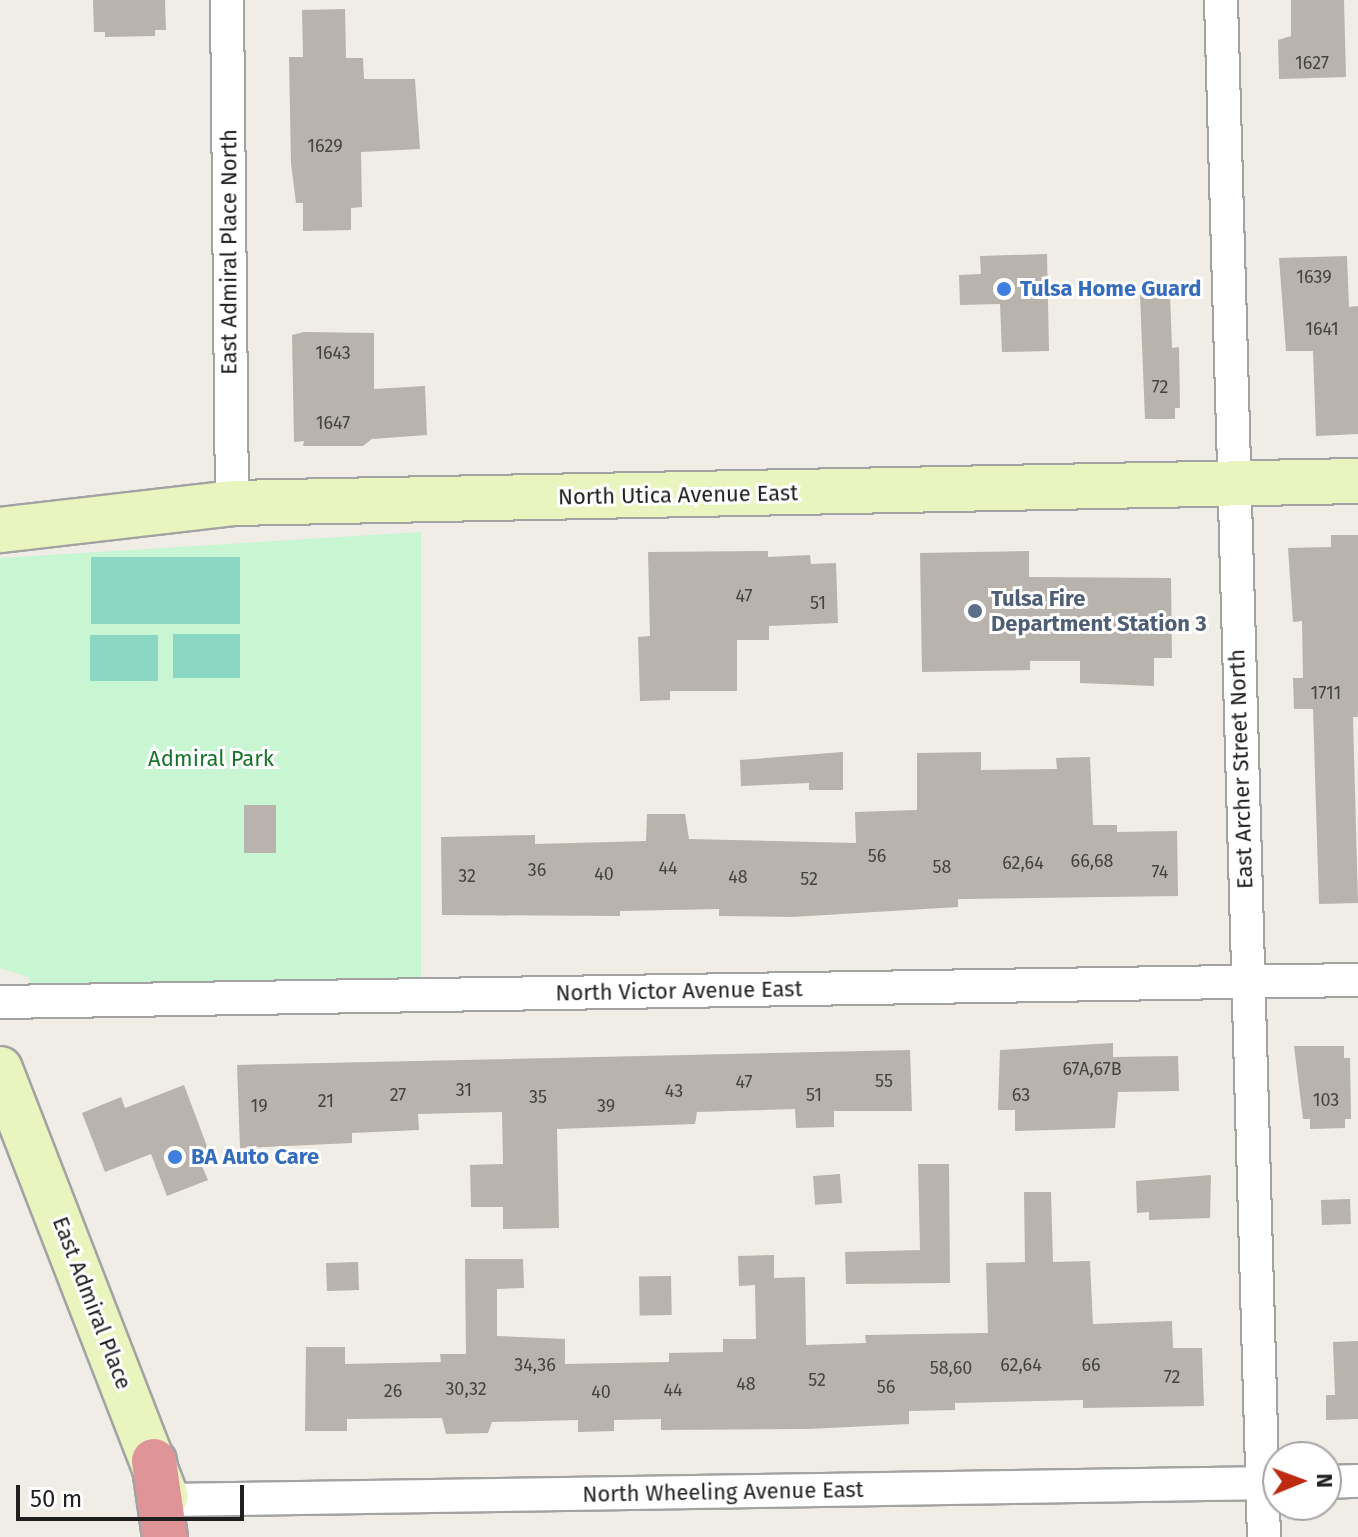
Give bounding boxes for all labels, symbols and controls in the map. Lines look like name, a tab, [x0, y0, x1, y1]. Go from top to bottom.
house number: 1627	[1295, 52, 1329, 74]
street label: East Admiral Place North	[216, 129, 242, 375]
house number: 1629	[307, 135, 343, 157]
house number: 1639	[1296, 266, 1332, 288]
place label: Tulsa Home Guard	[1020, 276, 1201, 302]
marker: Tulsa Home Guard	[995, 280, 1013, 298]
house number: 1641	[1305, 318, 1339, 340]
house number: 1643	[315, 342, 351, 364]
house number: 72	[1152, 376, 1168, 398]
house number: 1647	[316, 412, 350, 434]
street label: North Utica Avenue East	[558, 480, 798, 510]
house number: 47	[735, 585, 753, 607]
place label: Tulsa Fire Department Station 3	[991, 585, 1207, 636]
house number: 51	[810, 592, 826, 614]
marker: Tulsa Fire Department Station 3	[966, 602, 984, 620]
street label: East Archer Street North	[1224, 649, 1258, 889]
house number: 1711	[1311, 682, 1341, 704]
park label: Admiral Park	[148, 746, 274, 772]
house number: 56	[868, 845, 886, 867]
house number: 66,68	[1071, 850, 1113, 872]
house number: 62,64	[1002, 852, 1044, 874]
house number: 58	[933, 856, 951, 878]
house number: 44	[658, 857, 678, 879]
house number: 36	[528, 859, 546, 881]
house number: 74	[1152, 861, 1168, 883]
house number: 40	[594, 863, 614, 885]
house number: 32	[458, 865, 476, 887]
house number: 48	[728, 866, 748, 888]
house number: 52	[800, 868, 818, 890]
street label: North Victor Avenue East	[555, 976, 803, 1006]
house number: 67A,67B	[1062, 1058, 1122, 1080]
house number: 55	[875, 1070, 893, 1092]
house number: 47	[735, 1071, 753, 1093]
house number: 31	[456, 1079, 472, 1101]
house number: 43	[665, 1080, 683, 1102]
house number: 27	[390, 1084, 406, 1106]
house number: 51	[806, 1084, 822, 1106]
house number: 63	[1012, 1084, 1030, 1106]
house number: 35	[529, 1086, 547, 1108]
house number: 103	[1313, 1089, 1339, 1111]
house number: 21	[318, 1090, 334, 1112]
house number: 19	[250, 1095, 268, 1117]
house number: 39	[597, 1095, 615, 1117]
place label: BA Auto Care	[191, 1144, 319, 1170]
marker: BA Auto Care	[166, 1148, 184, 1166]
street label: East Admiral Place	[47, 1213, 137, 1393]
house number: 34,36	[514, 1354, 556, 1376]
house number: 62,64	[1000, 1354, 1042, 1376]
house number: 66	[1081, 1354, 1101, 1376]
house number: 58,60	[930, 1357, 972, 1379]
house number: 72	[1164, 1366, 1180, 1388]
house number: 52	[808, 1369, 826, 1391]
house number: 48	[736, 1373, 756, 1395]
house number: 56	[877, 1376, 895, 1398]
house number: 30,32	[445, 1378, 487, 1400]
house number: 44	[663, 1379, 683, 1401]
house number: 26	[384, 1380, 402, 1402]
house number: 40	[591, 1381, 611, 1403]
north arrow	[1262, 1441, 1342, 1521]
scale bar	[20, 1469, 248, 1519]
text: N	[1311, 1473, 1338, 1488]
street label: North Wheeling Avenue East	[582, 1476, 864, 1508]
text: 50 m	[30, 1485, 82, 1513]

